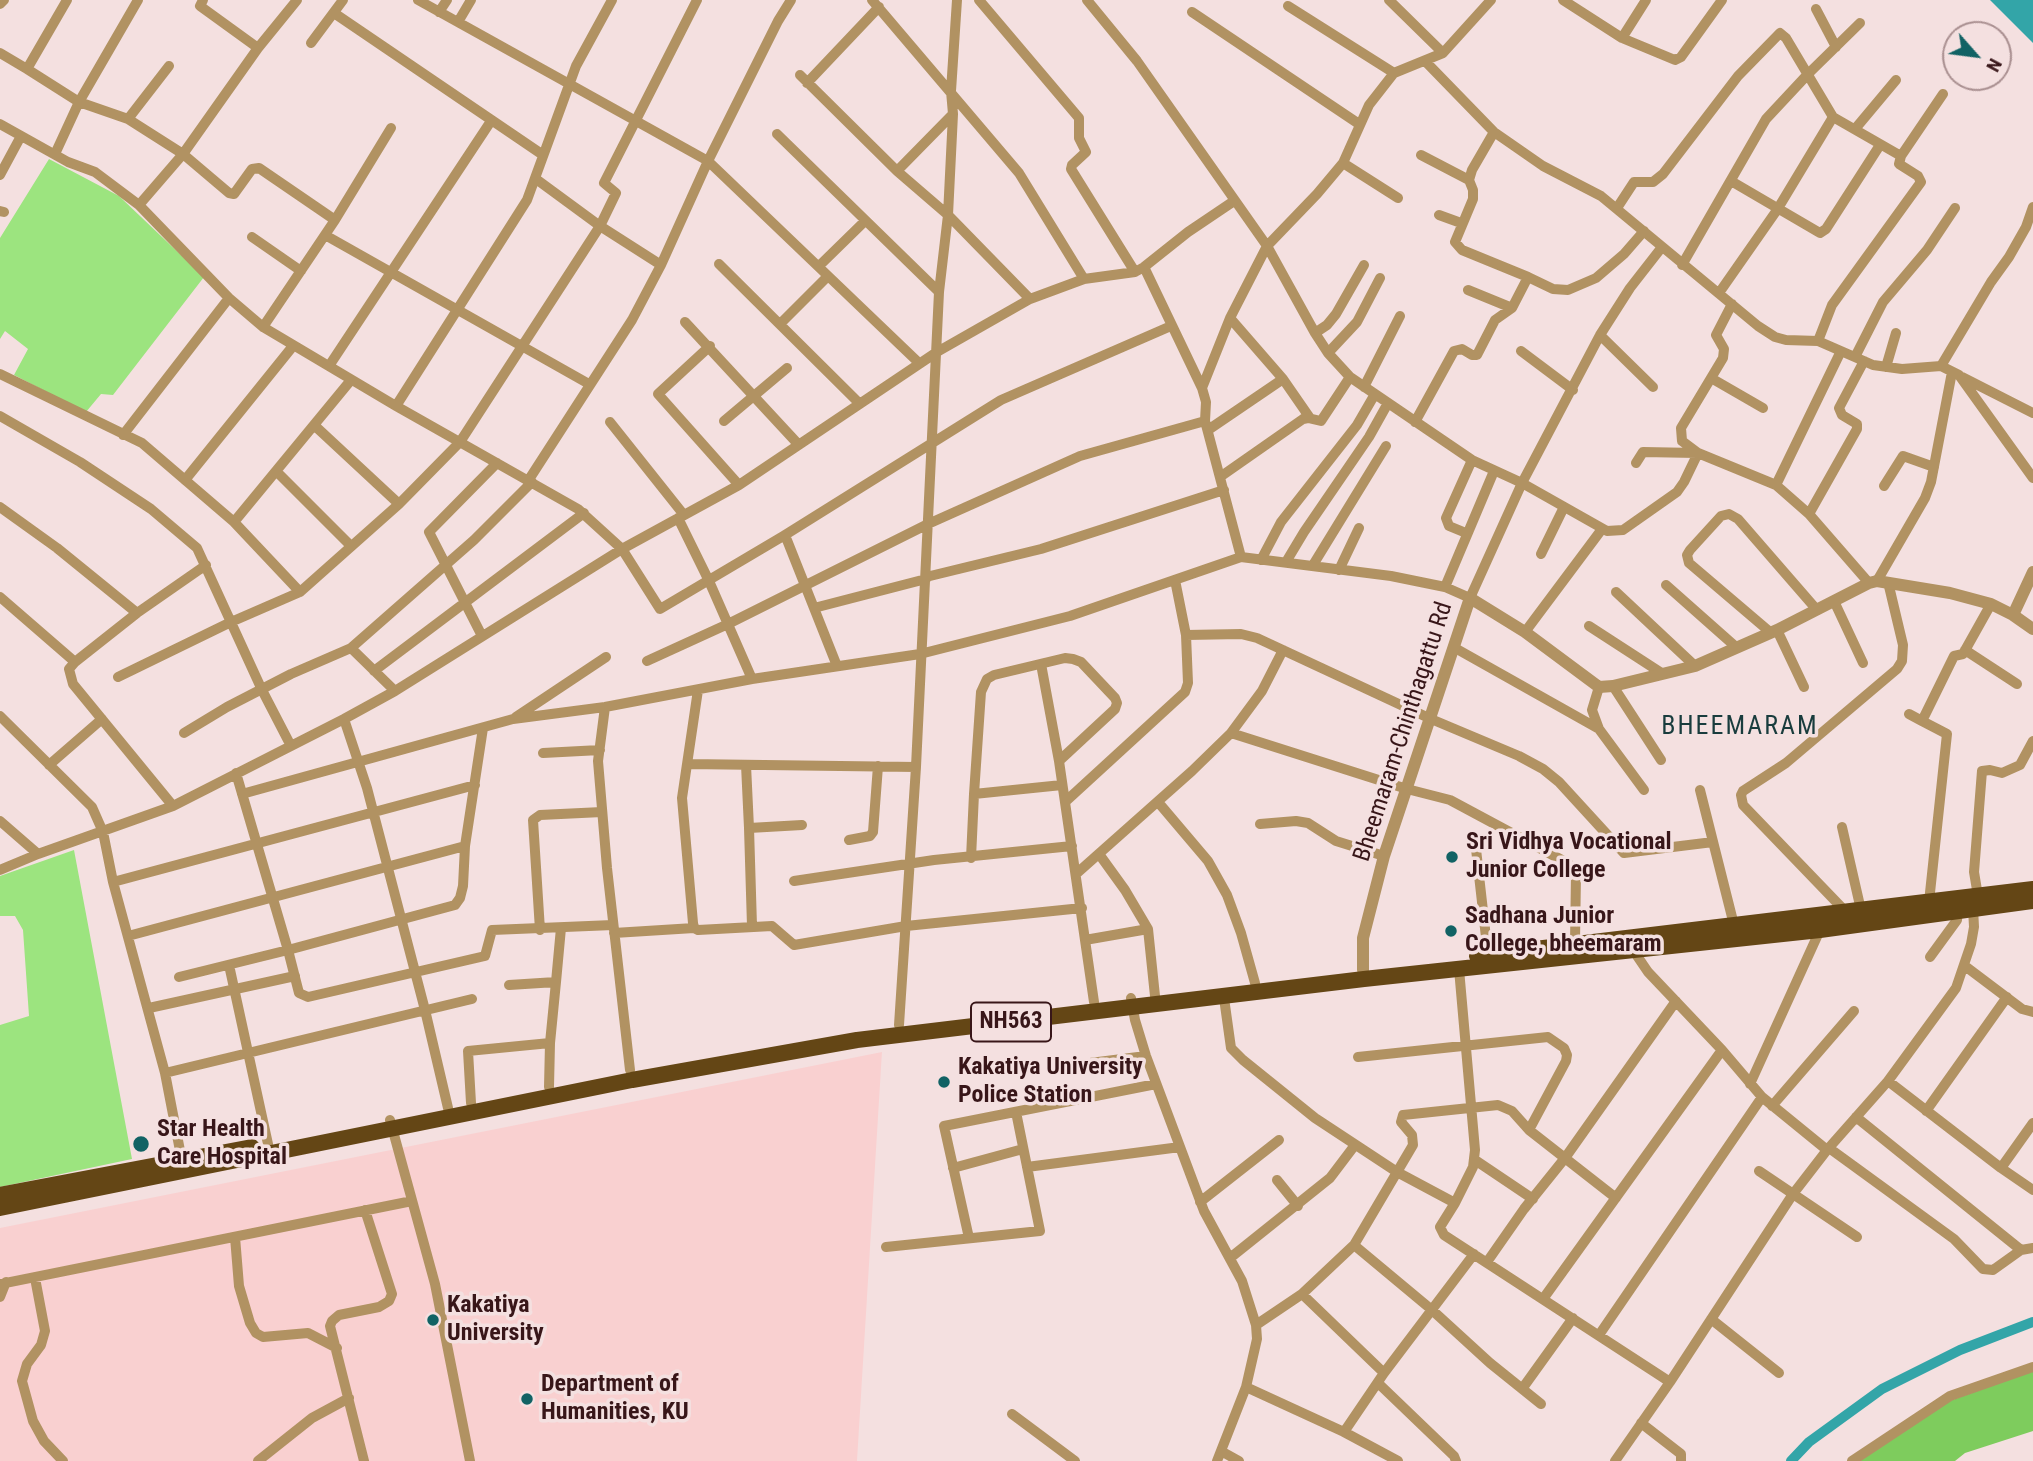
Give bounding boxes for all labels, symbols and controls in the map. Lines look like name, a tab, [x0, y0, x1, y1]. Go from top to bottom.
north arrow	[1942, 21, 2012, 91]
text: N	[1981, 55, 2007, 76]
street label: Bheemaram-Chinthagattu Rd	[1348, 599, 1460, 865]
district label: BHEEMARAM	[1662, 711, 1818, 743]
place label: Sri Vidhya Vocational Junior College	[1466, 829, 1672, 885]
marker: Sri Vidhya Vocational Junior College	[1444, 849, 1460, 865]
place label: Sadhana Junior College, bheemaram	[1465, 903, 1662, 959]
marker: Sadhana Junior College, bheemaram	[1443, 923, 1459, 939]
road number: NH563	[971, 1002, 1051, 1042]
place label: Kakatiya University Police Station	[958, 1054, 1143, 1110]
marker: Kakatiya University Police Station	[936, 1074, 952, 1090]
place label: Star Health Care Hospital	[157, 1116, 287, 1172]
marker: Star Health Care Hospital	[131, 1134, 151, 1154]
place label: Kakatiya University	[447, 1292, 544, 1348]
marker: Kakatiya University	[425, 1312, 441, 1328]
place label: Department of Humanities, KU	[541, 1371, 689, 1427]
marker: Department of Humanities, KU	[519, 1391, 535, 1407]

